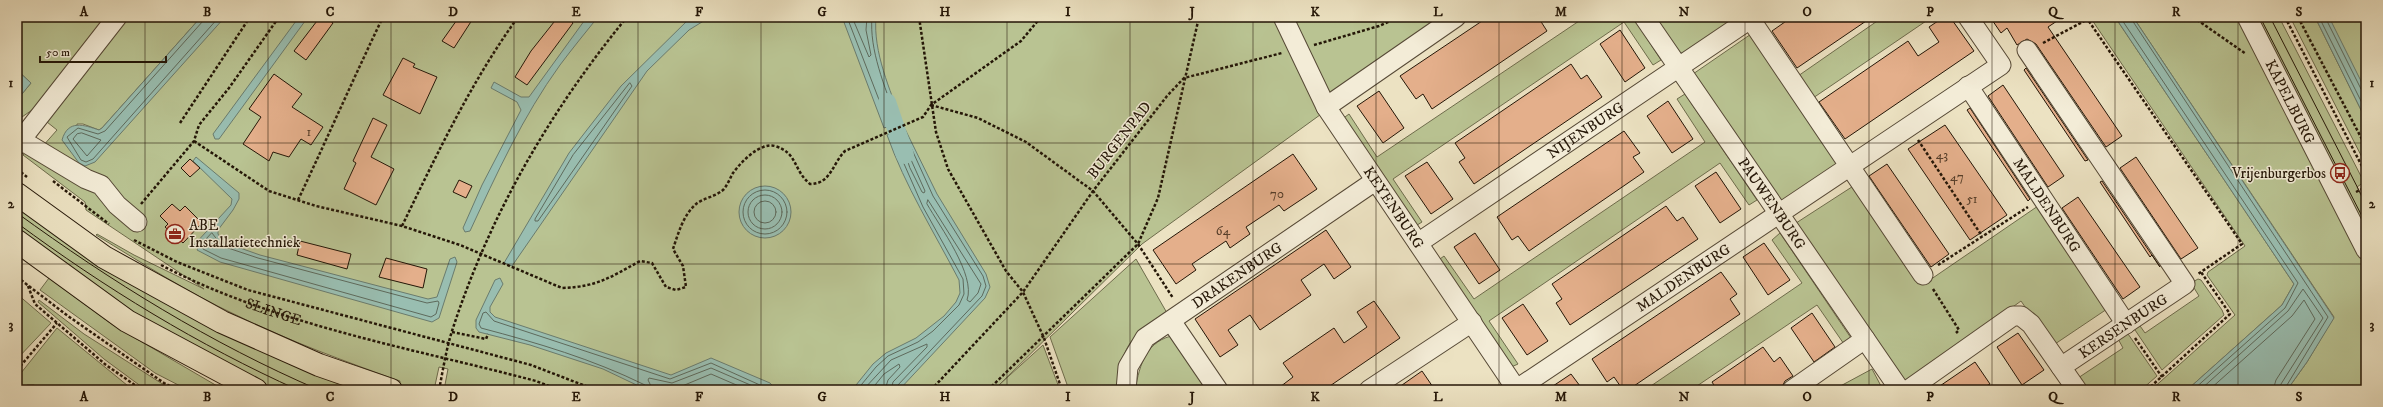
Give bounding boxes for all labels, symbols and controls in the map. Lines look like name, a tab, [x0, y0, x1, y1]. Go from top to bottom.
text: A	[79, 4, 89, 20]
text: B	[203, 4, 211, 20]
text: C	[326, 4, 335, 20]
text: D	[448, 4, 458, 20]
text: E	[571, 4, 581, 20]
text: F	[695, 4, 704, 20]
text: G	[817, 4, 827, 20]
text: H	[940, 4, 951, 20]
text: I	[1065, 4, 1071, 20]
text: J	[1187, 4, 1195, 21]
text: K	[1310, 4, 1320, 20]
text: L	[1433, 4, 1443, 20]
text: M	[1555, 4, 1567, 20]
text: N	[1679, 4, 1690, 20]
text: O	[1802, 4, 1812, 20]
text: P	[1926, 4, 1934, 20]
text: Q	[2048, 4, 2064, 20]
text: R	[2172, 4, 2181, 20]
text: S	[2296, 4, 2303, 20]
scale bar	[40, 38, 166, 64]
text: 50 m	[46, 45, 70, 60]
street label: KAPELBURG	[2260, 57, 2319, 147]
text: 1	[9, 75, 14, 91]
text: 1	[2370, 75, 2375, 91]
street label: NIJENBURG	[1544, 97, 1628, 163]
street label: BURGENPAD	[1083, 98, 1156, 183]
house number: 1	[307, 124, 312, 140]
house number: 43	[1936, 147, 1948, 163]
street label: PAUWENBURG	[1733, 154, 1810, 254]
street label: MALDENBURG	[2009, 155, 2085, 257]
bus stop icon: Vrijenburgerbos	[2329, 162, 2351, 184]
street label: KEYENBURG	[1359, 163, 1428, 253]
place label: Vrijenburgerbos	[2231, 164, 2326, 183]
house number: 47	[1950, 169, 1964, 185]
house number: 70	[1270, 186, 1284, 202]
house number: 51	[1966, 191, 1978, 207]
text: 2	[8, 196, 15, 212]
text: 2	[2369, 196, 2376, 212]
place label: ABE Installatietechniek	[189, 216, 301, 252]
office icon: ABE Installatietechniek	[164, 223, 186, 245]
house number: 64	[1216, 223, 1231, 239]
street label: DRAKENBURG	[1188, 238, 1287, 313]
street label: MALDENBURG	[1633, 240, 1735, 316]
street label: KERSENBURG	[2075, 289, 2172, 363]
street label: SLINGE	[243, 294, 304, 330]
text: 3	[9, 317, 14, 333]
text: 3	[2370, 317, 2375, 333]
text: A	[79, 389, 89, 405]
text: B	[203, 389, 211, 405]
text: C	[326, 389, 335, 405]
text: D	[448, 389, 458, 405]
text: E	[571, 389, 581, 405]
text: F	[695, 389, 704, 405]
text: G	[817, 389, 827, 405]
text: H	[940, 389, 951, 405]
text: I	[1065, 389, 1071, 405]
text: J	[1187, 389, 1195, 406]
text: K	[1310, 389, 1320, 405]
text: L	[1433, 389, 1443, 405]
text: M	[1555, 389, 1567, 405]
text: N	[1679, 389, 1690, 405]
text: O	[1802, 389, 1812, 405]
text: P	[1926, 389, 1934, 405]
text: Q	[2048, 389, 2064, 405]
text: R	[2172, 389, 2181, 405]
text: S	[2296, 389, 2303, 405]

